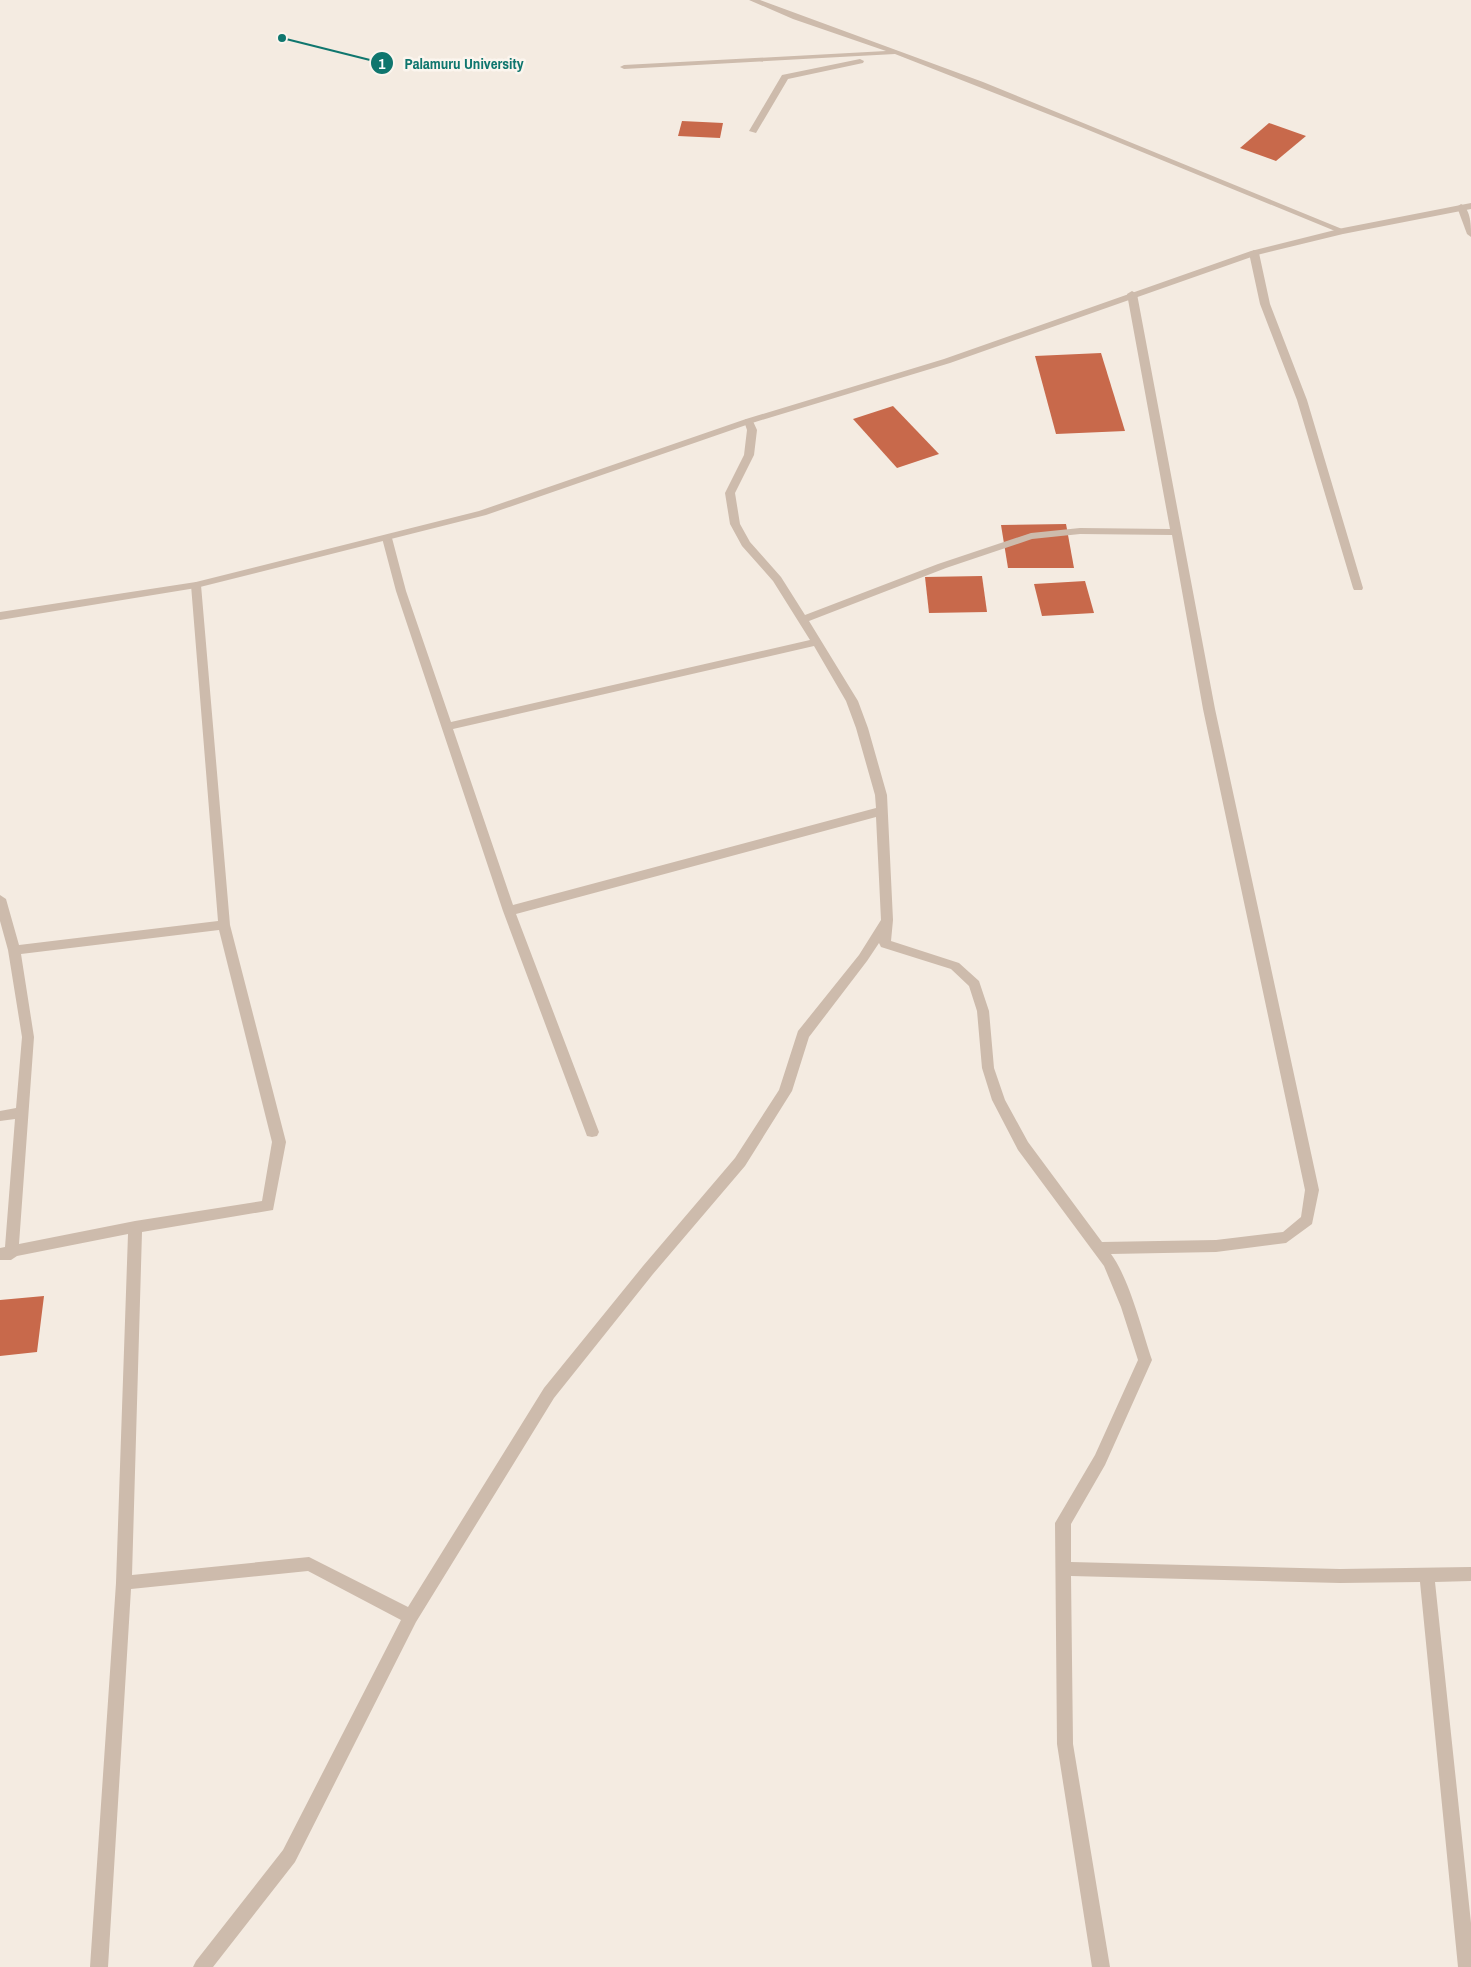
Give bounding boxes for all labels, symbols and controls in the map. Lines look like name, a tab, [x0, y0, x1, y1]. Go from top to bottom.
callout: Palamuru University	[370, 48, 534, 78]
text: 1	[379, 53, 386, 74]
text: Palamuru University	[405, 53, 524, 74]

